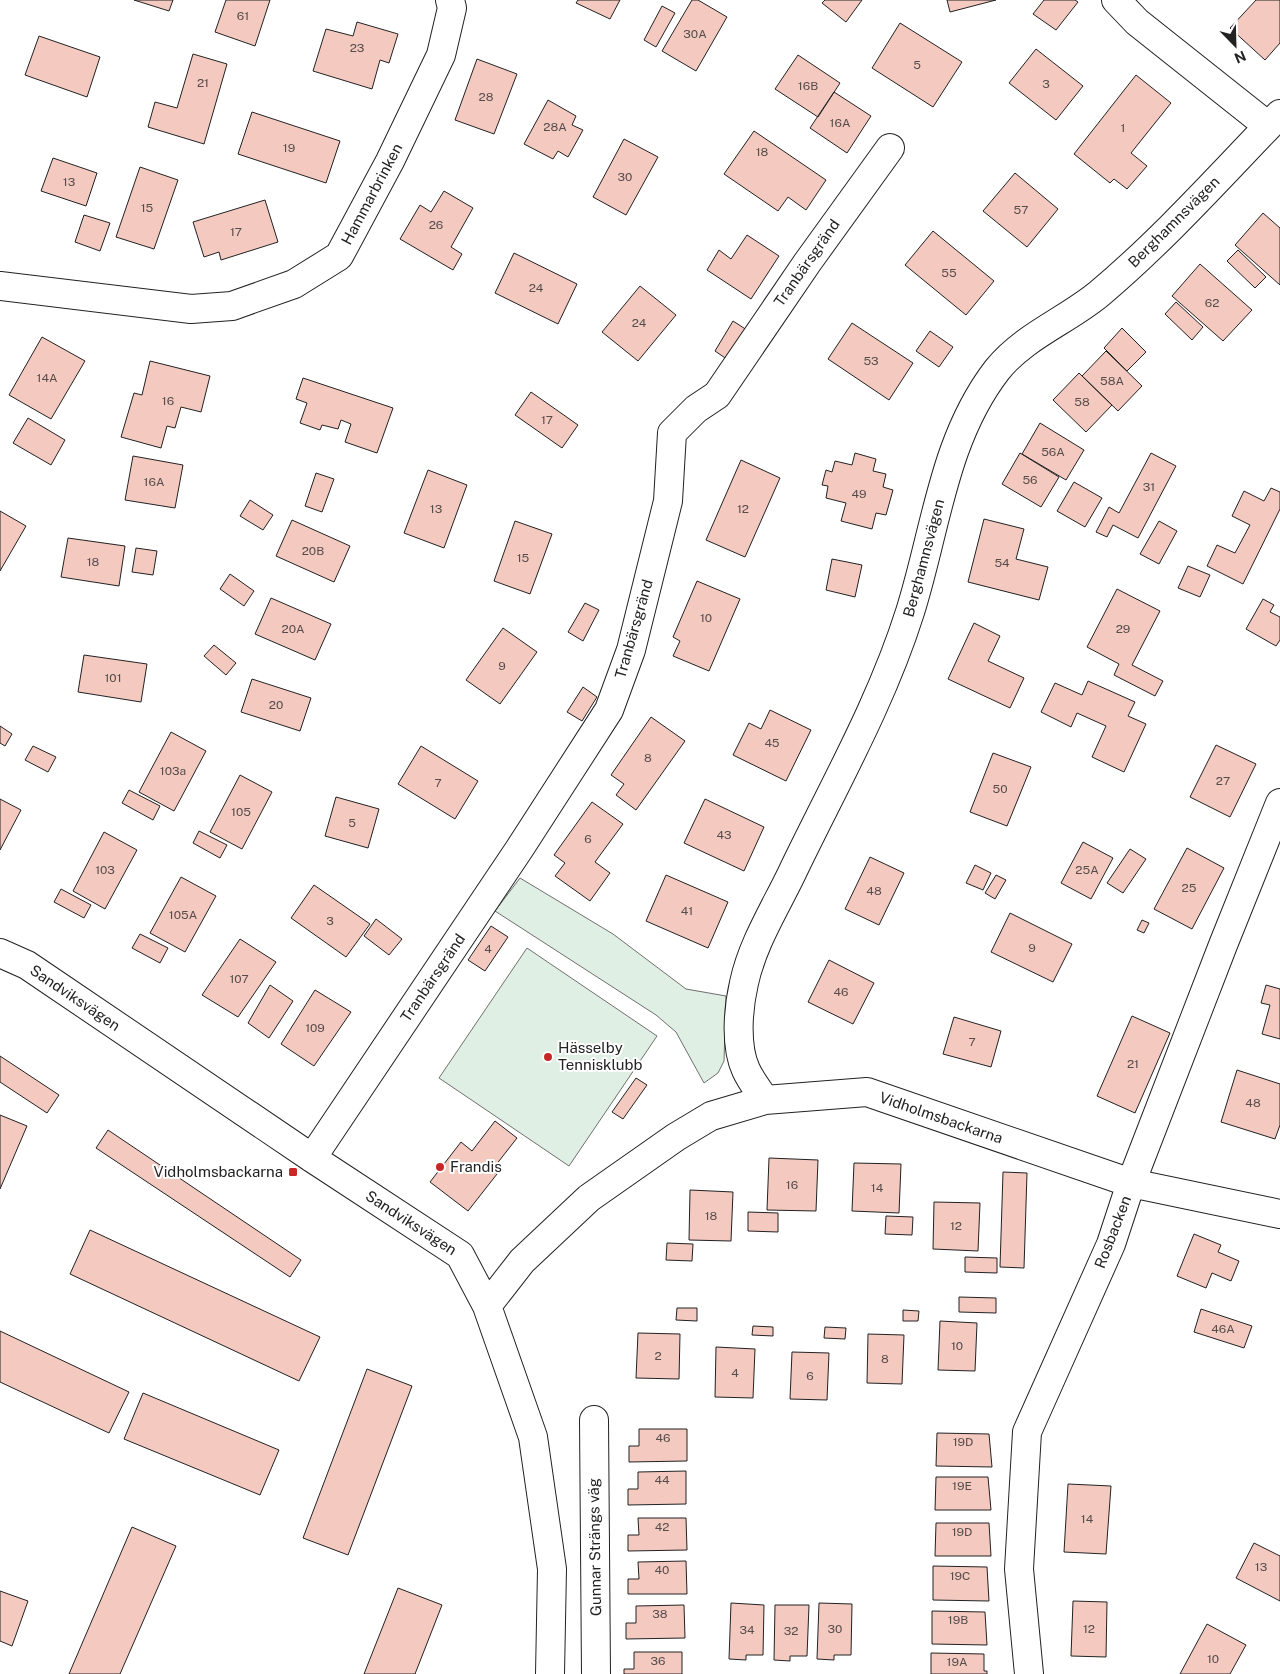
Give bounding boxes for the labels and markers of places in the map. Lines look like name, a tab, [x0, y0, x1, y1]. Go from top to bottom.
place label: Hässelby Tennisklubb	[558, 1039, 642, 1073]
marker: Hässelby Tennisklubb	[542, 1051, 554, 1063]
place label: Frandis	[450, 1158, 502, 1175]
marker: Frandis	[434, 1161, 446, 1173]
place label: Vidholmsbackarna	[154, 1163, 283, 1180]
marker: Vidholmsbackarna	[287, 1166, 299, 1178]

